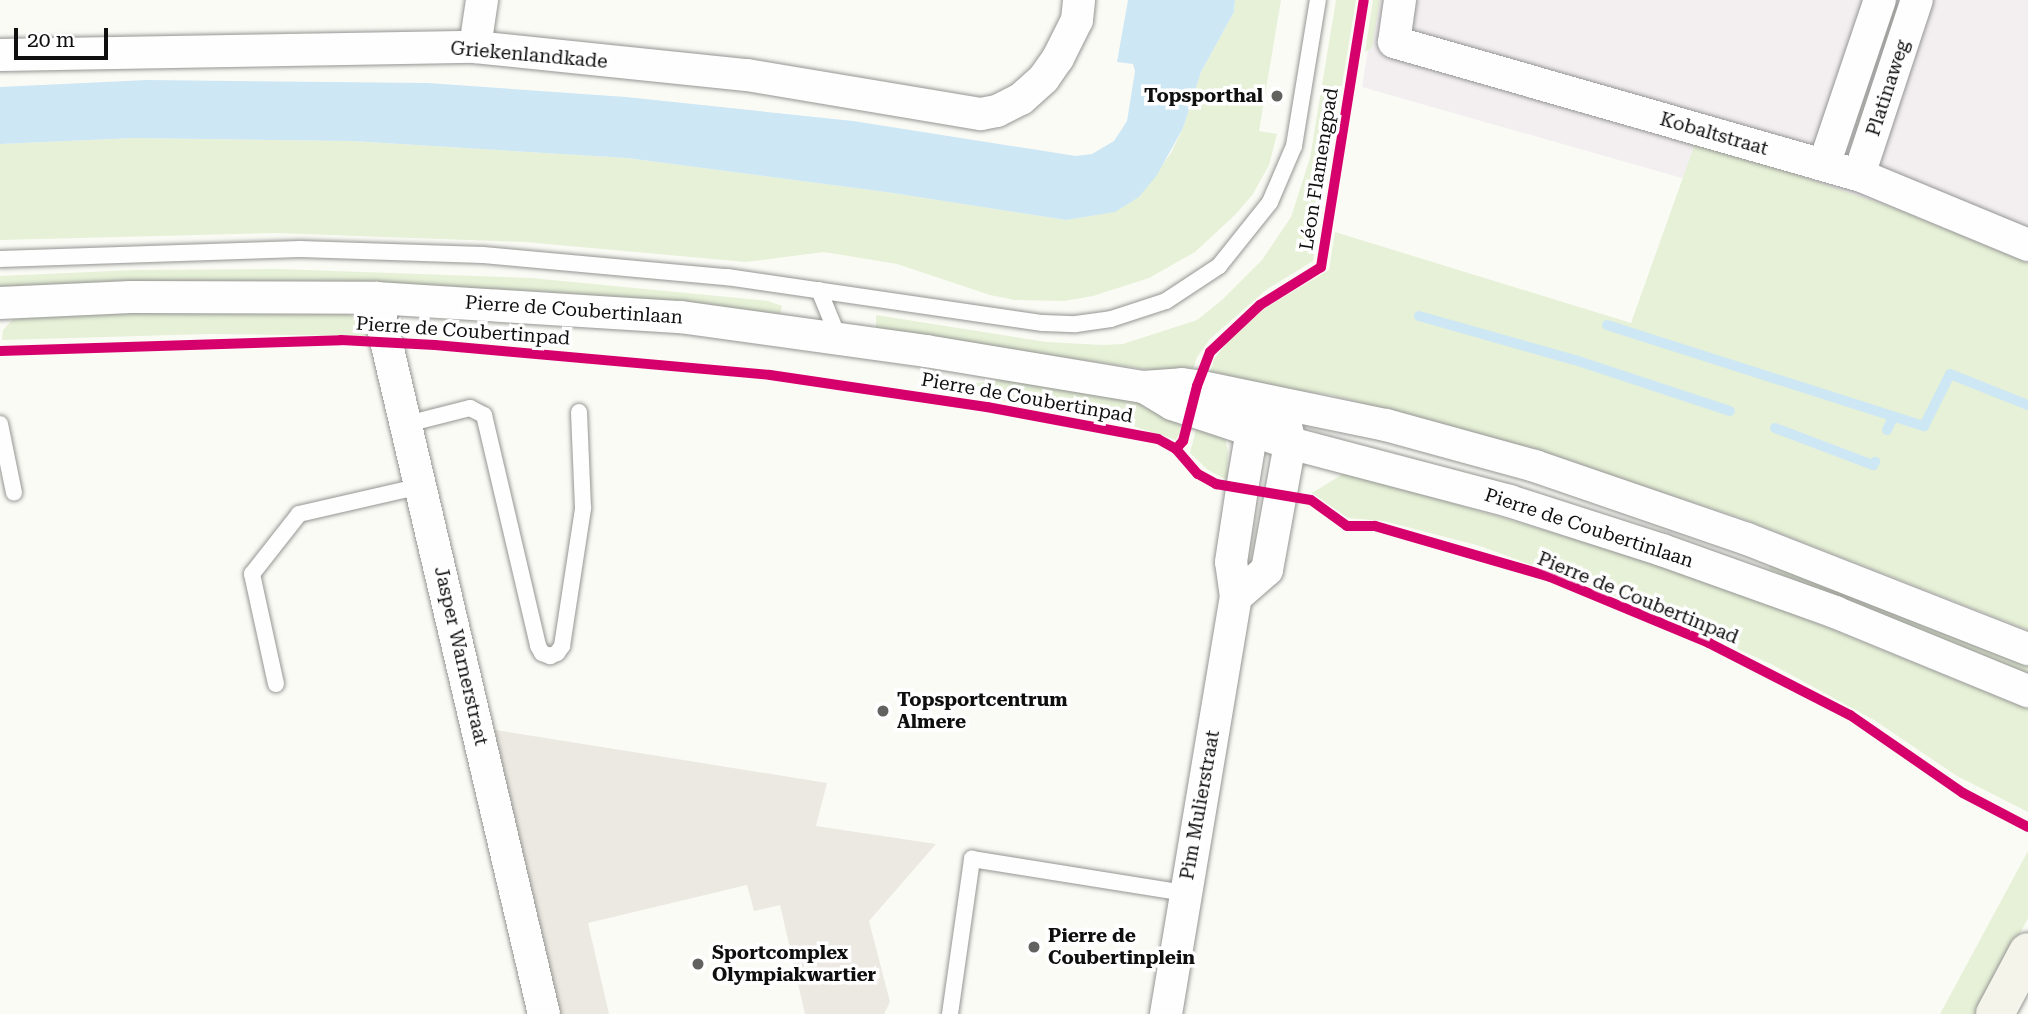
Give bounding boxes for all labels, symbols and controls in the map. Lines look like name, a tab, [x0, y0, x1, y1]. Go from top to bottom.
scale bar	[18, 14, 112, 58]
text: 20 m	[27, 28, 75, 52]
street label: Griekenlandkade	[450, 37, 608, 73]
street label: Platinaweg	[1862, 37, 1914, 139]
place label: Topsporthal	[1144, 85, 1263, 107]
street label: Léon Flamengpad	[1295, 86, 1343, 252]
marker: Topsporthal	[1269, 88, 1285, 104]
street label: Kobaltstraat	[1657, 108, 1771, 160]
street label: Pierre de Coubertinlaan	[464, 291, 684, 329]
street label: Pierre de Coubertinpad	[355, 312, 571, 350]
street label: Pierre de Coubertinpad	[919, 368, 1135, 428]
street label: Pierre de Coubertinlaan	[1482, 483, 1696, 573]
street label: Pierre de Coubertinpad	[1534, 547, 1742, 649]
street label: Jasper Warnerstraat	[429, 564, 493, 748]
place label: Topsportcentrum Almere	[897, 689, 1068, 733]
marker: Topsportcentrum Almere	[875, 703, 891, 719]
street label: Pim Mulierstraat	[1176, 728, 1224, 882]
place label: Pierre de Coubertinplein	[1048, 925, 1195, 969]
marker: Pierre de Coubertinplein	[1026, 939, 1042, 955]
place label: Sportcomplex Olympiakwartier	[712, 942, 876, 986]
marker: Sportcomplex Olympiakwartier	[690, 956, 706, 972]

